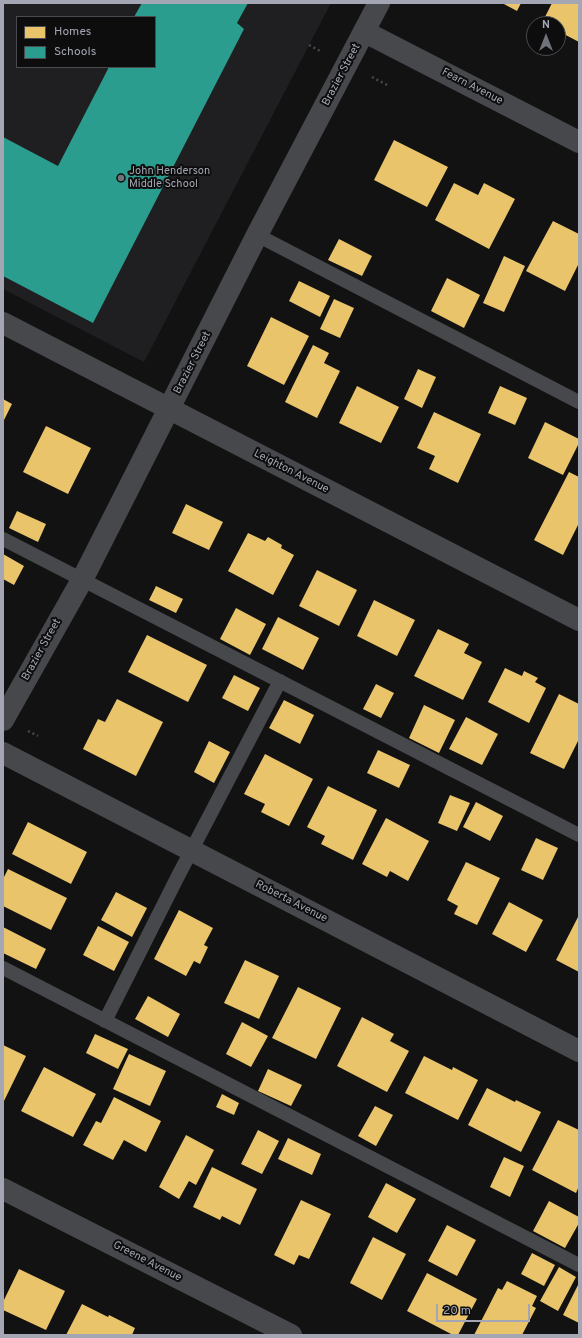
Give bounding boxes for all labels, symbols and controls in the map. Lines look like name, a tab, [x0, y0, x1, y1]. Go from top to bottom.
legend	[16, 16, 156, 68]
north arrow	[526, 16, 566, 56]
text: N	[542, 18, 550, 32]
text: Homes	[54, 24, 91, 40]
street label: Brazier Street	[320, 42, 364, 108]
text: Schools	[54, 44, 96, 60]
street label: Fearn Avenue	[439, 66, 505, 108]
place label: John Henderson Middle School	[129, 165, 210, 191]
marker: John Henderson Middle School	[116, 173, 126, 183]
street label: Brazier Street	[172, 329, 214, 397]
street label: Leighton Avenue	[251, 447, 331, 497]
street label: Brazier Street	[20, 617, 64, 683]
street label: Roberta Avenue	[253, 878, 329, 926]
street label: Greene Avenue	[110, 1239, 184, 1285]
scale bar	[438, 1296, 532, 1322]
text: 20 m	[443, 1303, 471, 1319]

